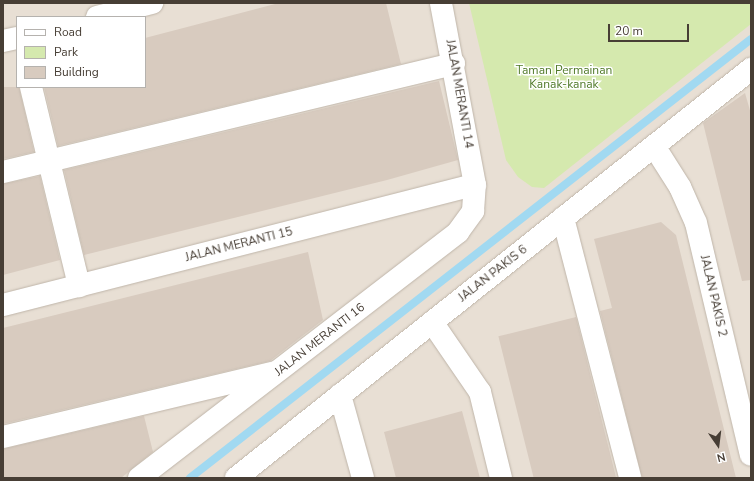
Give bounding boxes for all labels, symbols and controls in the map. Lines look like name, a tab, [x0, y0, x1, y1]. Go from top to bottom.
legend	[16, 16, 146, 88]
scale bar	[610, 16, 691, 42]
text: 20 m	[615, 23, 643, 39]
text: Road	[54, 24, 82, 40]
street label: JALAN MERANTI 14	[442, 38, 476, 150]
text: Park	[54, 44, 78, 60]
text: Building	[54, 64, 99, 80]
park label: Taman Permainan Kanak-kanak	[516, 64, 612, 92]
street label: JALAN MERANTI 15	[184, 225, 294, 265]
street label: JALAN PAKIS 6	[456, 243, 530, 305]
street label: JALAN PAKIS 2	[697, 254, 729, 338]
street label: JALAN MERANTI 16	[272, 300, 368, 380]
north arrow	[698, 425, 738, 465]
text: N	[715, 449, 727, 465]

